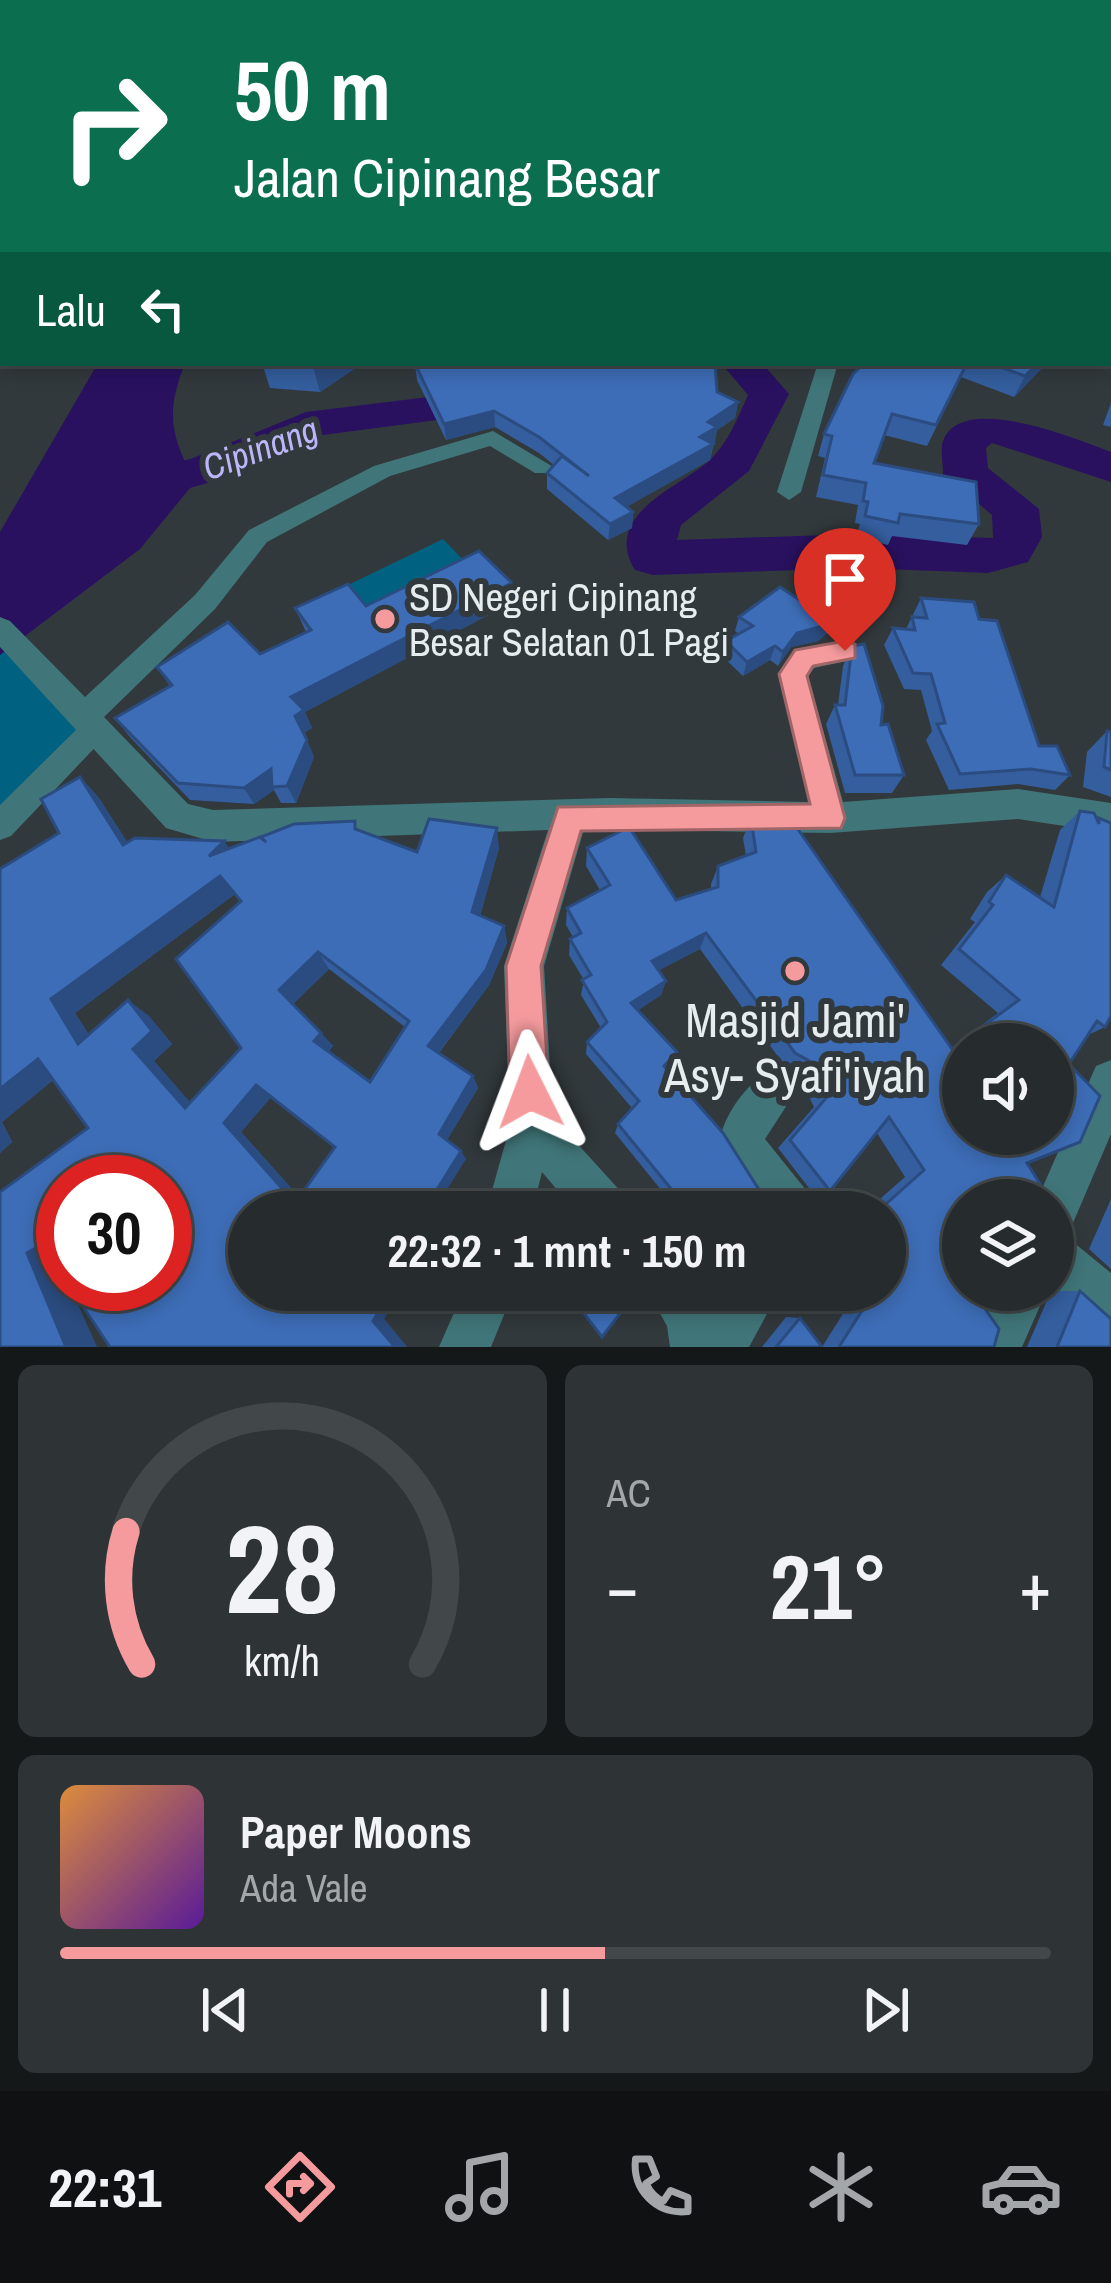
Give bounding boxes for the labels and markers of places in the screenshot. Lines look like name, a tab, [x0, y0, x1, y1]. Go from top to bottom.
pin	[794, 528, 896, 651]
place label: SD Negeri Cipinang Besar Selatan 01 Pagi	[409, 571, 729, 668]
marker: SD Negeri Cipinang Besar Selatan 01 Pagi	[372, 606, 398, 632]
marker: Masjid Jami' Asy- Syafi'iyah	[782, 958, 808, 984]
place label: Masjid Jami' Asy- Syafi'iyah	[663, 987, 926, 1107]

